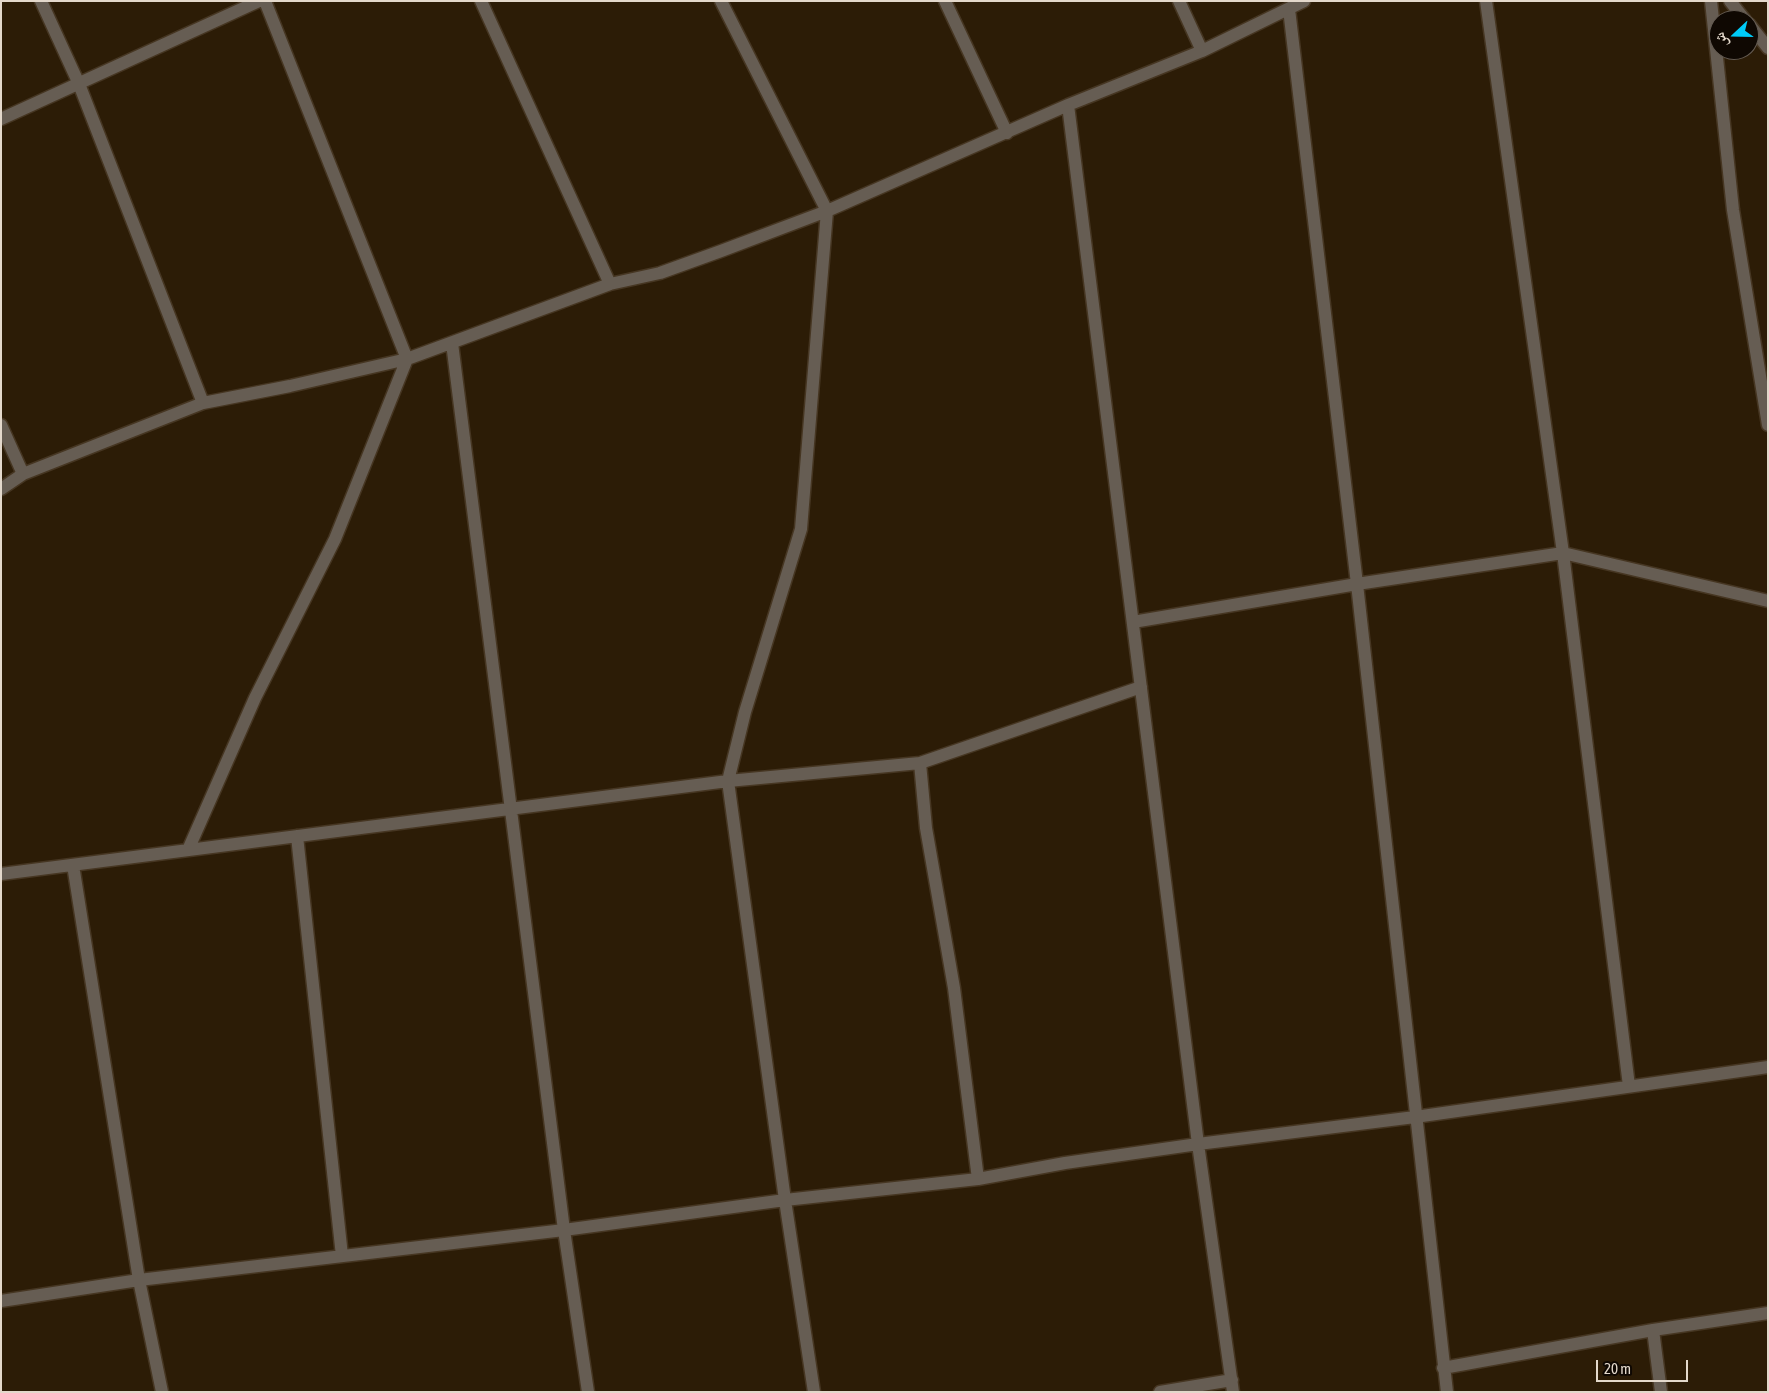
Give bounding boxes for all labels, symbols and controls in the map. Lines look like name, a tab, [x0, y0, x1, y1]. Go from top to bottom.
north arrow	[1709, 10, 1759, 60]
text: ش	[1711, 30, 1731, 50]
scale bar	[1599, 1350, 1692, 1382]
text: 20 m	[1604, 1360, 1631, 1377]

